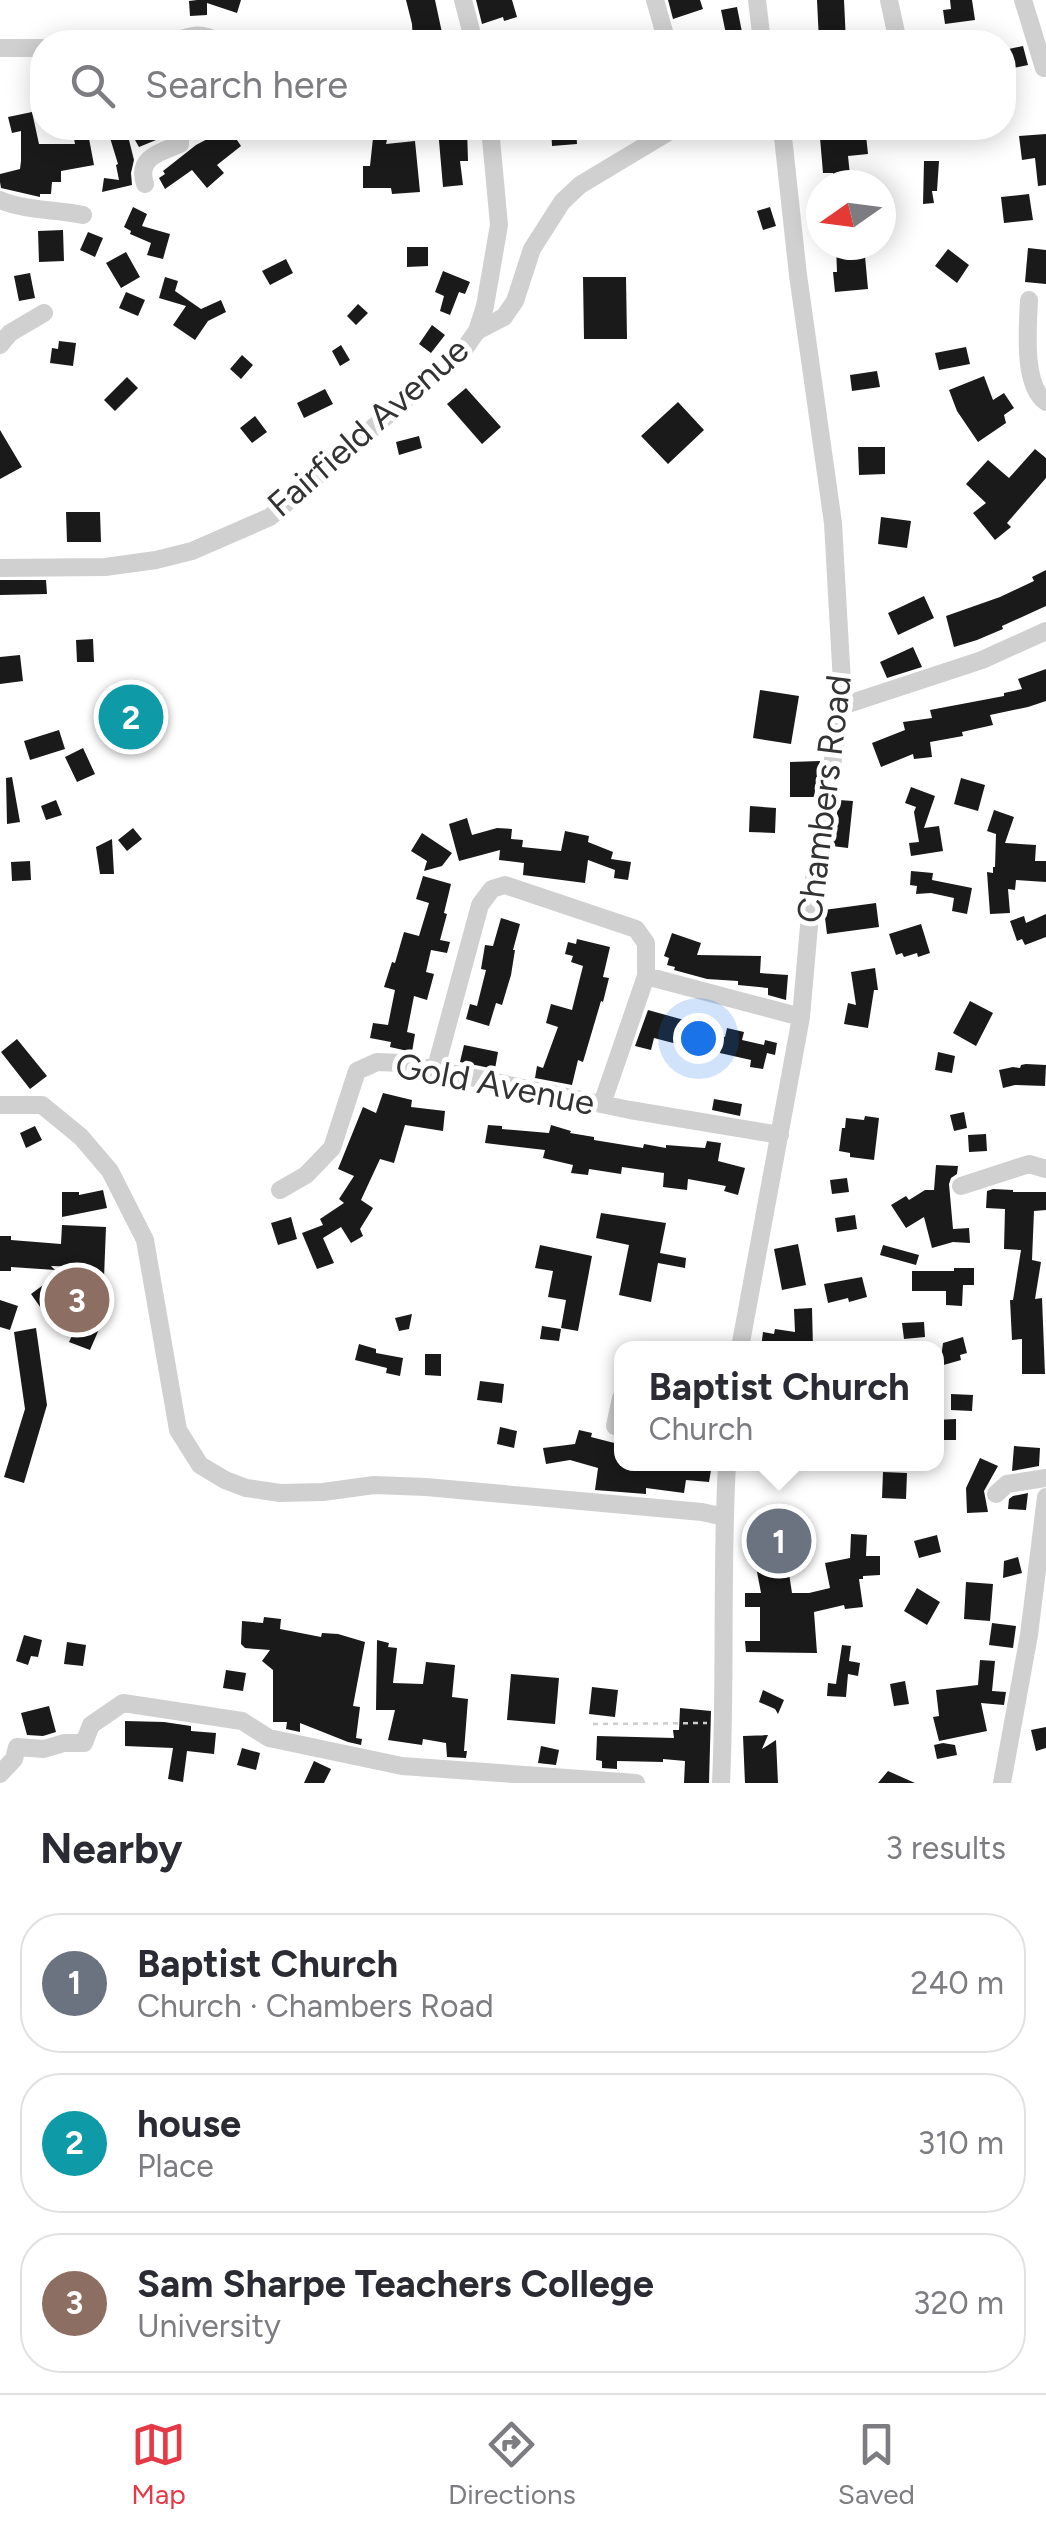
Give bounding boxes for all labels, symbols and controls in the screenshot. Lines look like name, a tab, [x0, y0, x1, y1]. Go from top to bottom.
search box	[30, 30, 1016, 140]
icon: search	[65, 58, 120, 113]
text: Search here	[145, 62, 348, 108]
north arrow	[806, 170, 896, 260]
street label: Fairfield Avenue	[259, 328, 477, 526]
street label: Chambers Road	[788, 673, 860, 925]
pin: 2	[98, 680, 164, 754]
your location	[673, 1013, 724, 1064]
street label: Gold Avenue	[392, 1044, 598, 1124]
pin: 3	[44, 1262, 110, 1338]
popup	[614, 1341, 944, 1471]
text: Baptist Church	[648, 1364, 910, 1410]
text: Church	[648, 1410, 753, 1448]
pin: 1	[746, 1504, 812, 1578]
text: Nearby	[40, 1823, 182, 1874]
text: 3 results	[886, 1829, 1006, 1867]
text: Baptist Church	[137, 1941, 398, 1987]
text: 1	[68, 1964, 81, 2002]
text: 240 m	[911, 1964, 1004, 2002]
text: Church · Chambers Road	[137, 1987, 494, 2025]
text: house	[137, 2101, 241, 2147]
text: 2	[65, 2124, 84, 2162]
text: 310 m	[918, 2124, 1004, 2162]
text: Place	[137, 2147, 214, 2185]
text: Sam Sharpe Teachers College	[137, 2261, 654, 2307]
text: 3	[66, 2284, 83, 2322]
text: 320 m	[913, 2284, 1004, 2322]
text: University	[137, 2307, 281, 2345]
tab: Map	[131, 2417, 186, 2511]
tab: Directions	[448, 2417, 576, 2511]
tab: Saved	[838, 2417, 915, 2511]

